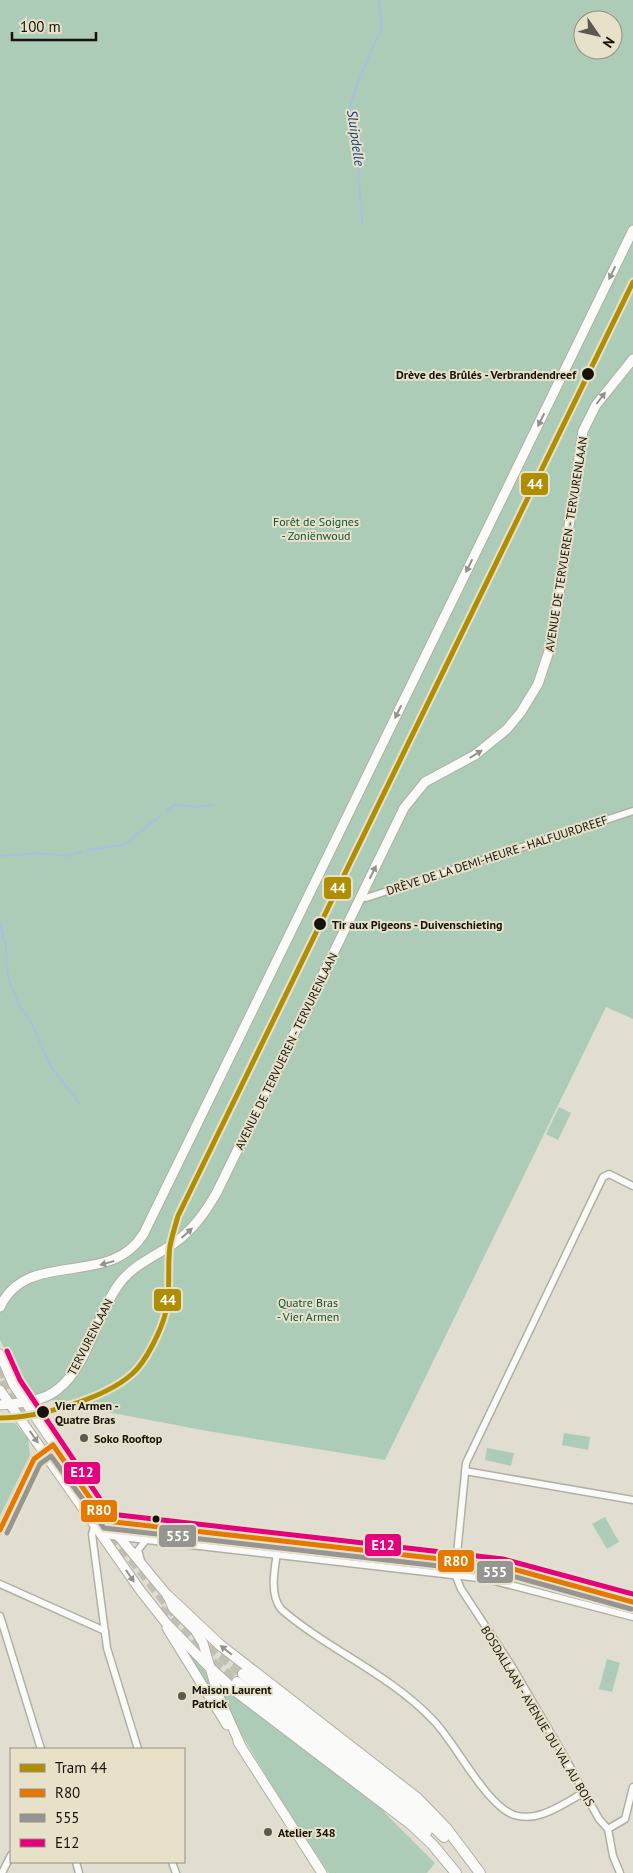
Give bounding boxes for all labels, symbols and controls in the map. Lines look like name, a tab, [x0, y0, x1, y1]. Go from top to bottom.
scale bar	[12, 10, 96, 42]
north arrow	[573, 10, 623, 60]
text: 100 m	[20, 17, 61, 36]
text: N	[599, 33, 619, 51]
water label: Sluipdelle	[343, 109, 369, 168]
one-way arrow	[608, 266, 616, 281]
marker: Drève des Brûlés - Verbrandendreef	[580, 366, 596, 382]
place label: Drève des Brûlés - Verbrandendreef	[396, 367, 577, 382]
one-way arrow	[595, 392, 606, 405]
one-way arrow	[537, 412, 545, 427]
street label: AVENUE DE TERVUEREN - TERVURENLAAN	[542, 435, 590, 653]
line badge: 44	[520, 472, 549, 496]
text: 44	[527, 475, 543, 493]
park label: Forêt de Soignes - Zoniënwoud	[273, 514, 359, 543]
one-way arrow	[465, 558, 474, 573]
one-way arrow	[394, 704, 402, 719]
one-way arrow	[469, 749, 482, 759]
street label: DRÈVE DE LA DEMI-HEURE - HALFUURDREEF	[384, 812, 610, 898]
one-way arrow	[369, 865, 377, 879]
line badge: 44	[323, 876, 352, 900]
text: 44	[330, 879, 346, 897]
marker: Tir aux Pigeons - Duivenschieting	[312, 916, 328, 932]
place label: Tir aux Pigeons - Duivenschieting	[332, 917, 502, 932]
street label: AVENUE DE TERVUEREN - TERVURENLAAN	[232, 950, 340, 1152]
one-way arrow	[180, 1227, 192, 1239]
one-way arrow	[99, 1259, 114, 1267]
line badge: 44	[153, 1288, 182, 1312]
text: 44	[160, 1291, 176, 1309]
park label: Quatre Bras - Vier Armen	[277, 1295, 339, 1324]
street label: TERVURENLAAN	[64, 1296, 116, 1378]
place label: Vier Armen - Quatre Bras	[54, 1398, 119, 1427]
marker: Vier Armen - Quatre Bras	[35, 1404, 51, 1420]
one-way arrow	[28, 1430, 39, 1443]
place label: Soko Rooftop	[94, 1431, 163, 1446]
marker: Soko Rooftop	[78, 1432, 90, 1444]
line badge: E12	[63, 1461, 101, 1485]
text: E12	[70, 1463, 94, 1481]
line badge: R80	[80, 1499, 118, 1523]
text: R80	[87, 1501, 111, 1519]
unlabelled marker	[151, 1514, 161, 1524]
line badge: 555	[158, 1524, 197, 1548]
text: 555	[166, 1527, 190, 1545]
line badge: E12	[364, 1533, 402, 1557]
text: E12	[371, 1536, 395, 1554]
line badge: R80	[437, 1549, 475, 1573]
text: R80	[444, 1552, 468, 1570]
line badge: 555	[476, 1560, 514, 1584]
text: 555	[483, 1563, 507, 1581]
one-way arrow	[125, 1569, 135, 1582]
street label: BOSDALLAAN - AVENUE DU VAL AU BOIS	[478, 1623, 598, 1809]
one-way arrow	[220, 1645, 233, 1656]
place label: Maison Laurent Patrick	[192, 1682, 272, 1711]
marker: Maison Laurent Patrick	[176, 1690, 188, 1702]
legend	[10, 1748, 185, 1863]
text: Tram 44	[55, 1758, 107, 1777]
text: R80	[55, 1783, 80, 1802]
text: 555	[55, 1808, 80, 1827]
place label: Atelier 348	[278, 1825, 336, 1840]
marker: Atelier 348	[262, 1826, 274, 1838]
text: E12	[55, 1833, 79, 1852]

